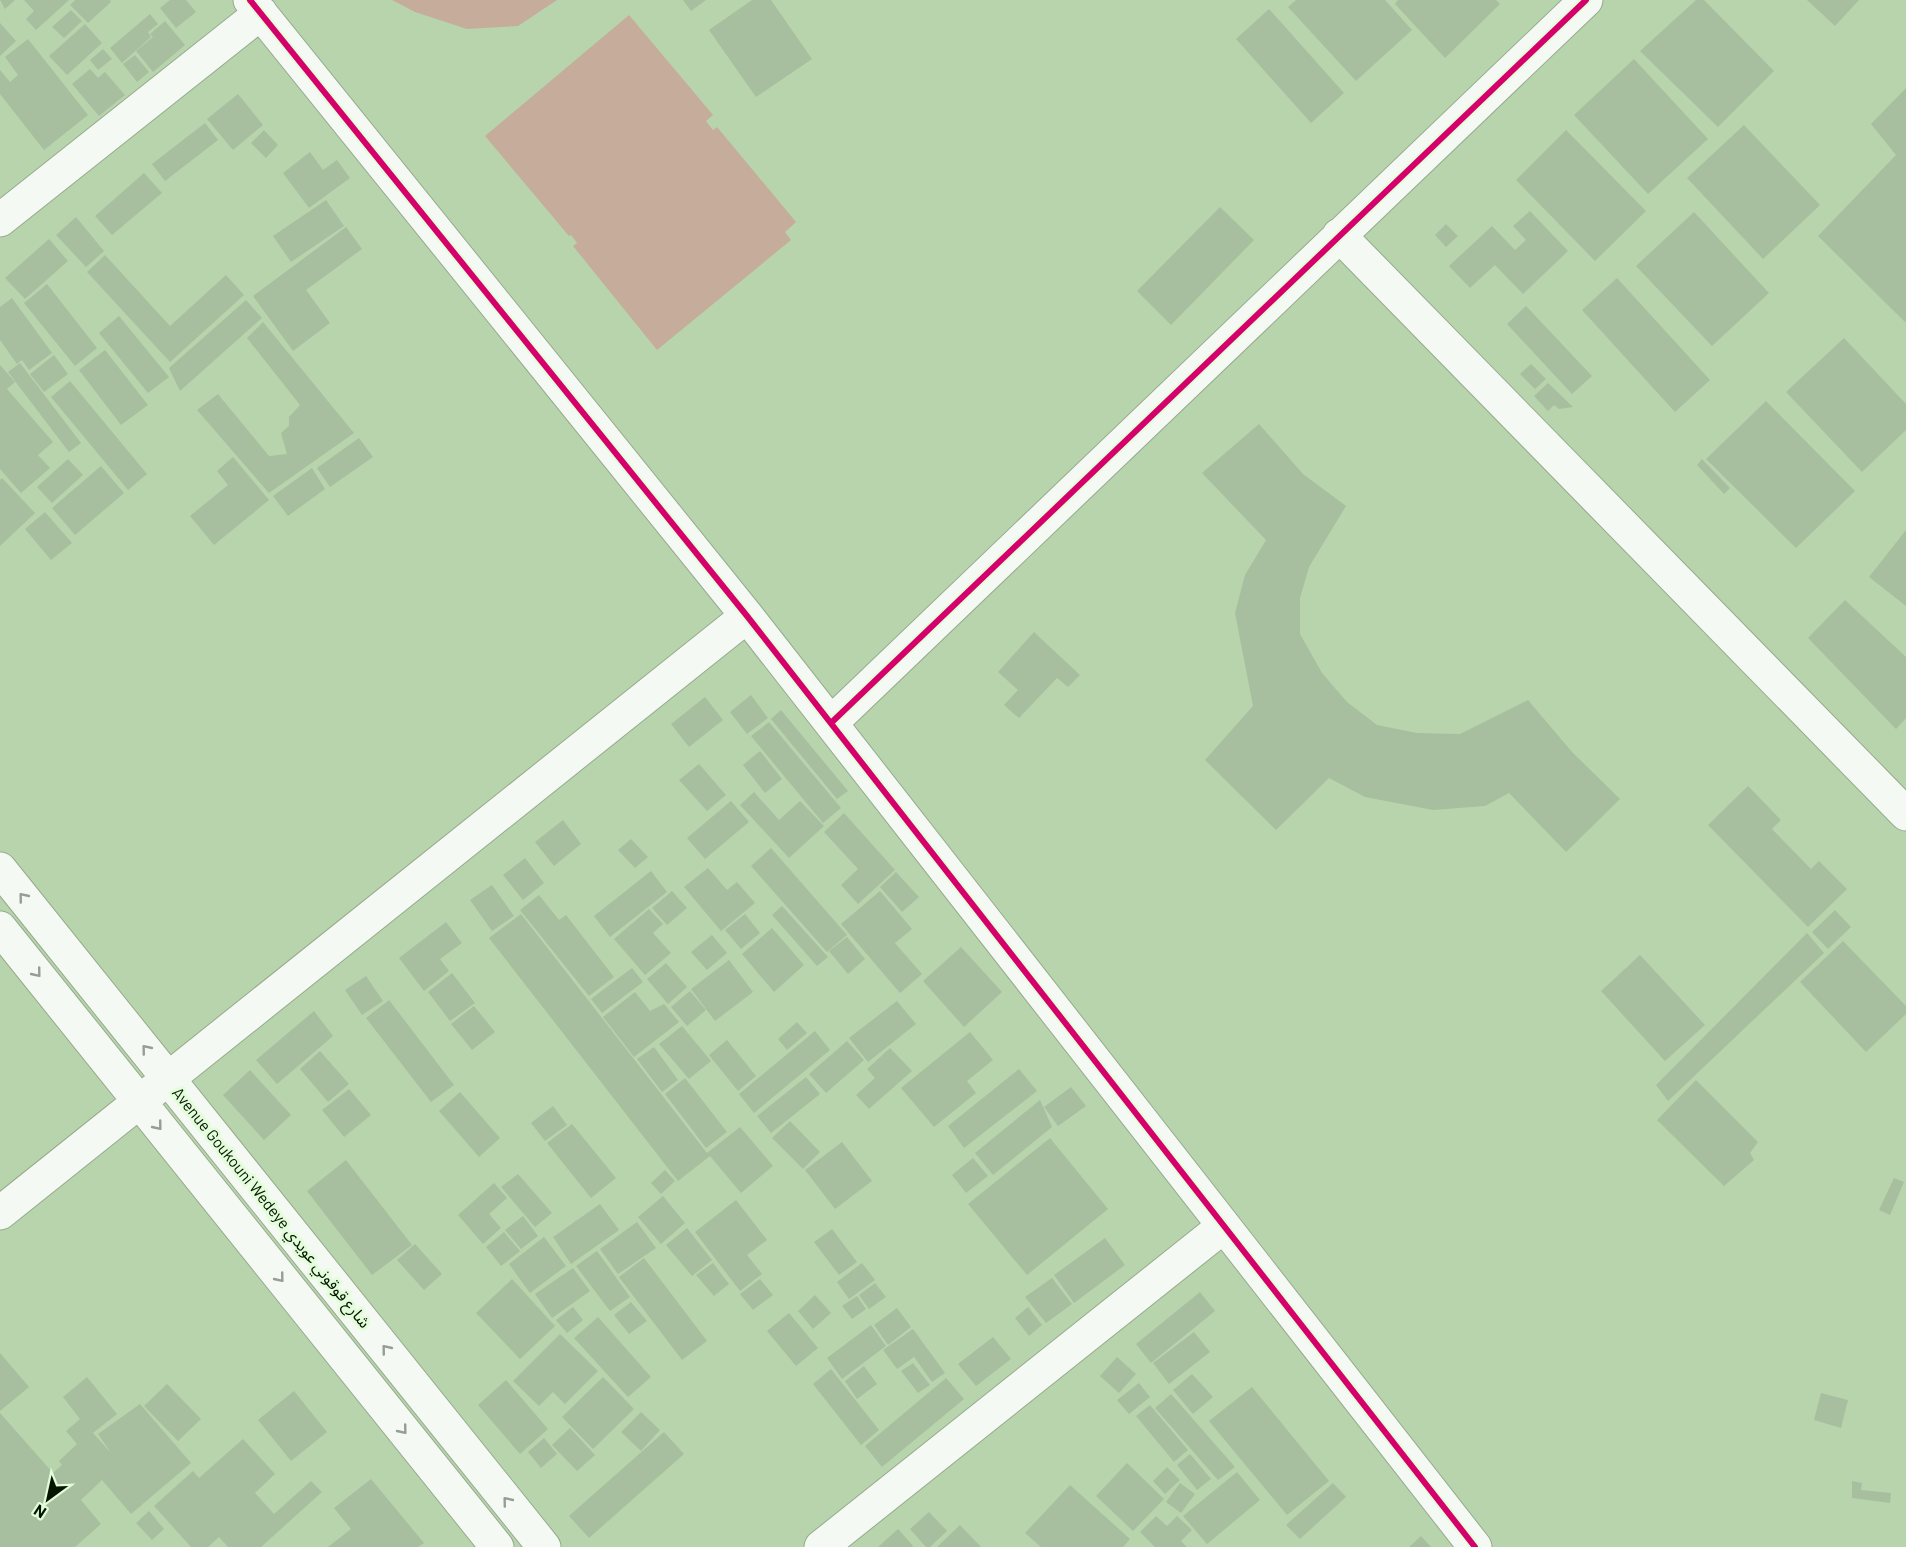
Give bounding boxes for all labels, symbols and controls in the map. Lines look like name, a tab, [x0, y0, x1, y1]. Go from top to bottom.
one-way arrow	[20, 893, 31, 904]
one-way arrow	[29, 967, 40, 978]
one-way arrow	[142, 1045, 153, 1056]
street label: Avenue Goukouni Wedeye شارع قوقوني عويدي	[166, 1083, 375, 1334]
one-way arrow	[151, 1119, 162, 1130]
one-way arrow	[273, 1271, 284, 1282]
one-way arrow	[382, 1345, 393, 1356]
one-way arrow	[395, 1423, 406, 1434]
north arrow	[18, 1469, 78, 1529]
one-way arrow	[504, 1497, 515, 1508]
text: N	[30, 1501, 49, 1523]

